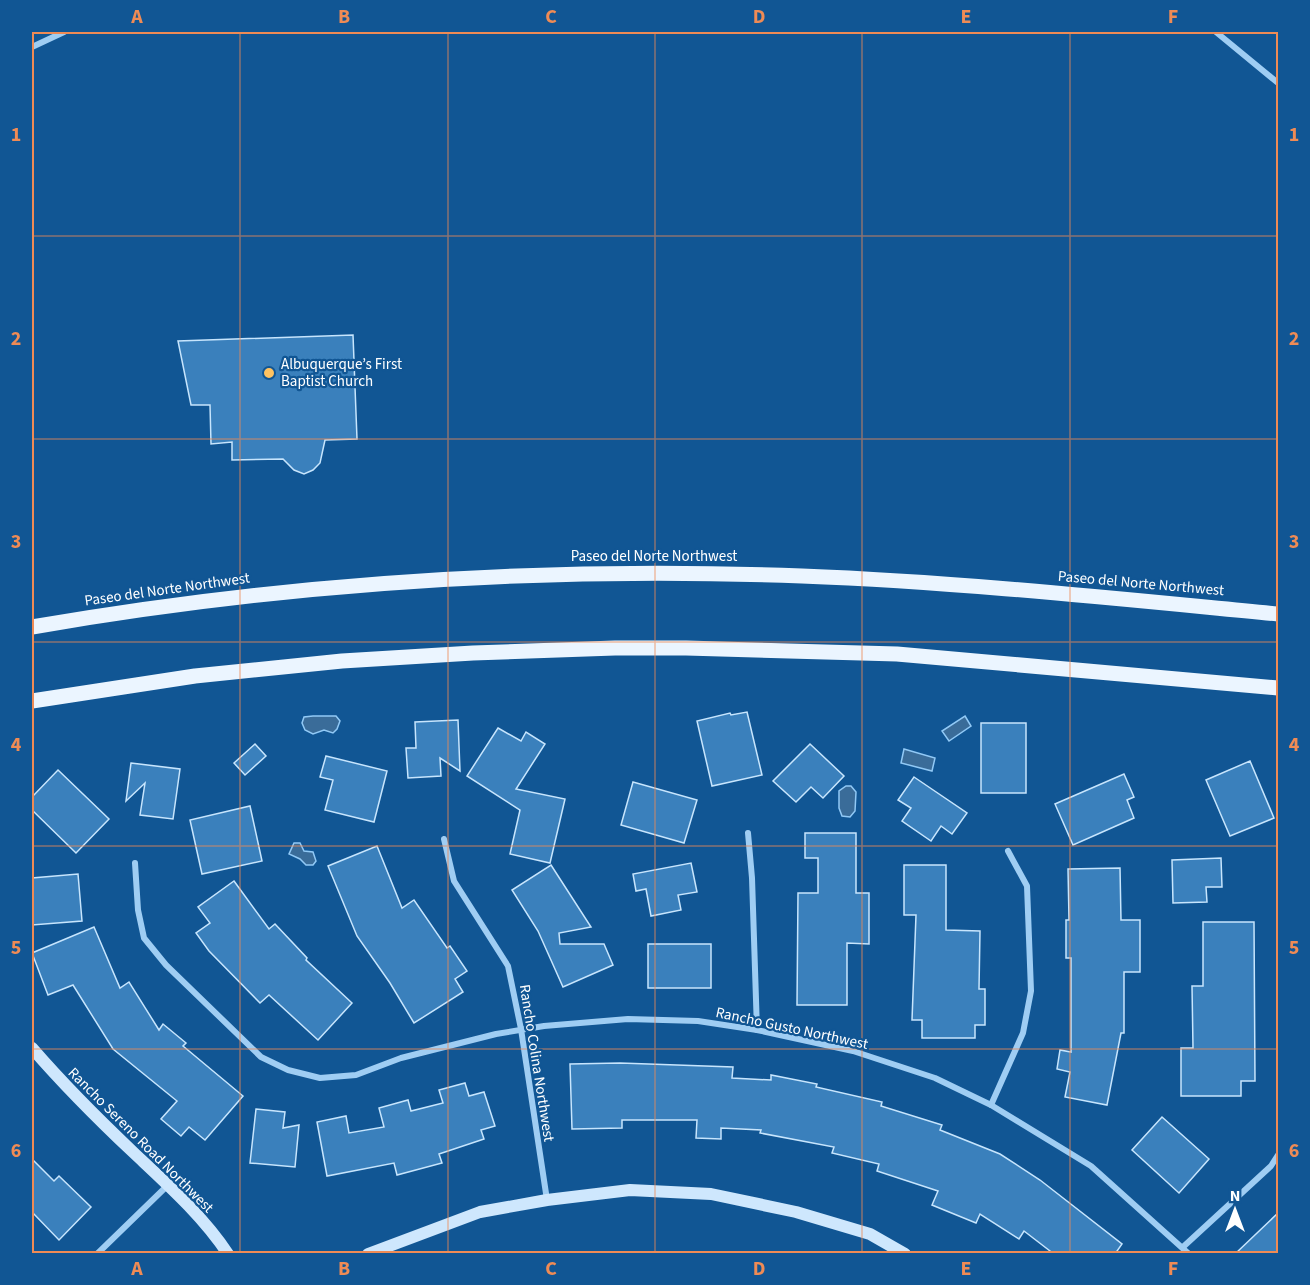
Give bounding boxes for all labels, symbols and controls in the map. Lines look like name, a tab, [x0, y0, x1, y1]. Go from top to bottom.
text: A	[130, 3, 143, 31]
text: B	[338, 3, 350, 31]
text: C	[545, 3, 557, 31]
text: D	[753, 3, 765, 31]
text: E	[961, 3, 971, 31]
text: F	[1168, 3, 1178, 31]
text: 1	[11, 121, 21, 149]
text: 1	[1289, 121, 1299, 149]
text: 2	[11, 325, 21, 353]
text: 2	[1289, 325, 1299, 353]
place label: Albuquerque’s First Baptist Church	[281, 354, 402, 392]
marker: Albuquerque’s First Baptist Church	[262, 366, 276, 380]
text: 3	[11, 528, 21, 556]
text: 3	[1289, 528, 1299, 556]
street label: Paseo del Norte Northwest	[571, 546, 737, 567]
street label: Paseo del Norte Northwest	[1057, 566, 1225, 601]
street label: Paseo del Norte Northwest	[83, 567, 251, 611]
text: 4	[11, 731, 22, 759]
text: 4	[1289, 731, 1300, 759]
text: 5	[11, 934, 21, 962]
text: 5	[1289, 934, 1299, 962]
street label: Rancho Colina Northwest	[514, 983, 559, 1143]
street label: Rancho Gusto Northwest	[714, 1002, 870, 1055]
street label: Rancho Sereno Road Northwest	[63, 1063, 218, 1218]
text: 6	[11, 1137, 21, 1165]
text: 6	[1289, 1137, 1299, 1165]
north arrow	[1205, 1180, 1265, 1240]
text: N	[1230, 1185, 1240, 1207]
text: A	[130, 1255, 143, 1283]
text: B	[338, 1255, 350, 1283]
text: C	[545, 1255, 557, 1283]
text: D	[753, 1255, 765, 1283]
text: E	[961, 1255, 971, 1283]
text: F	[1168, 1255, 1178, 1283]

